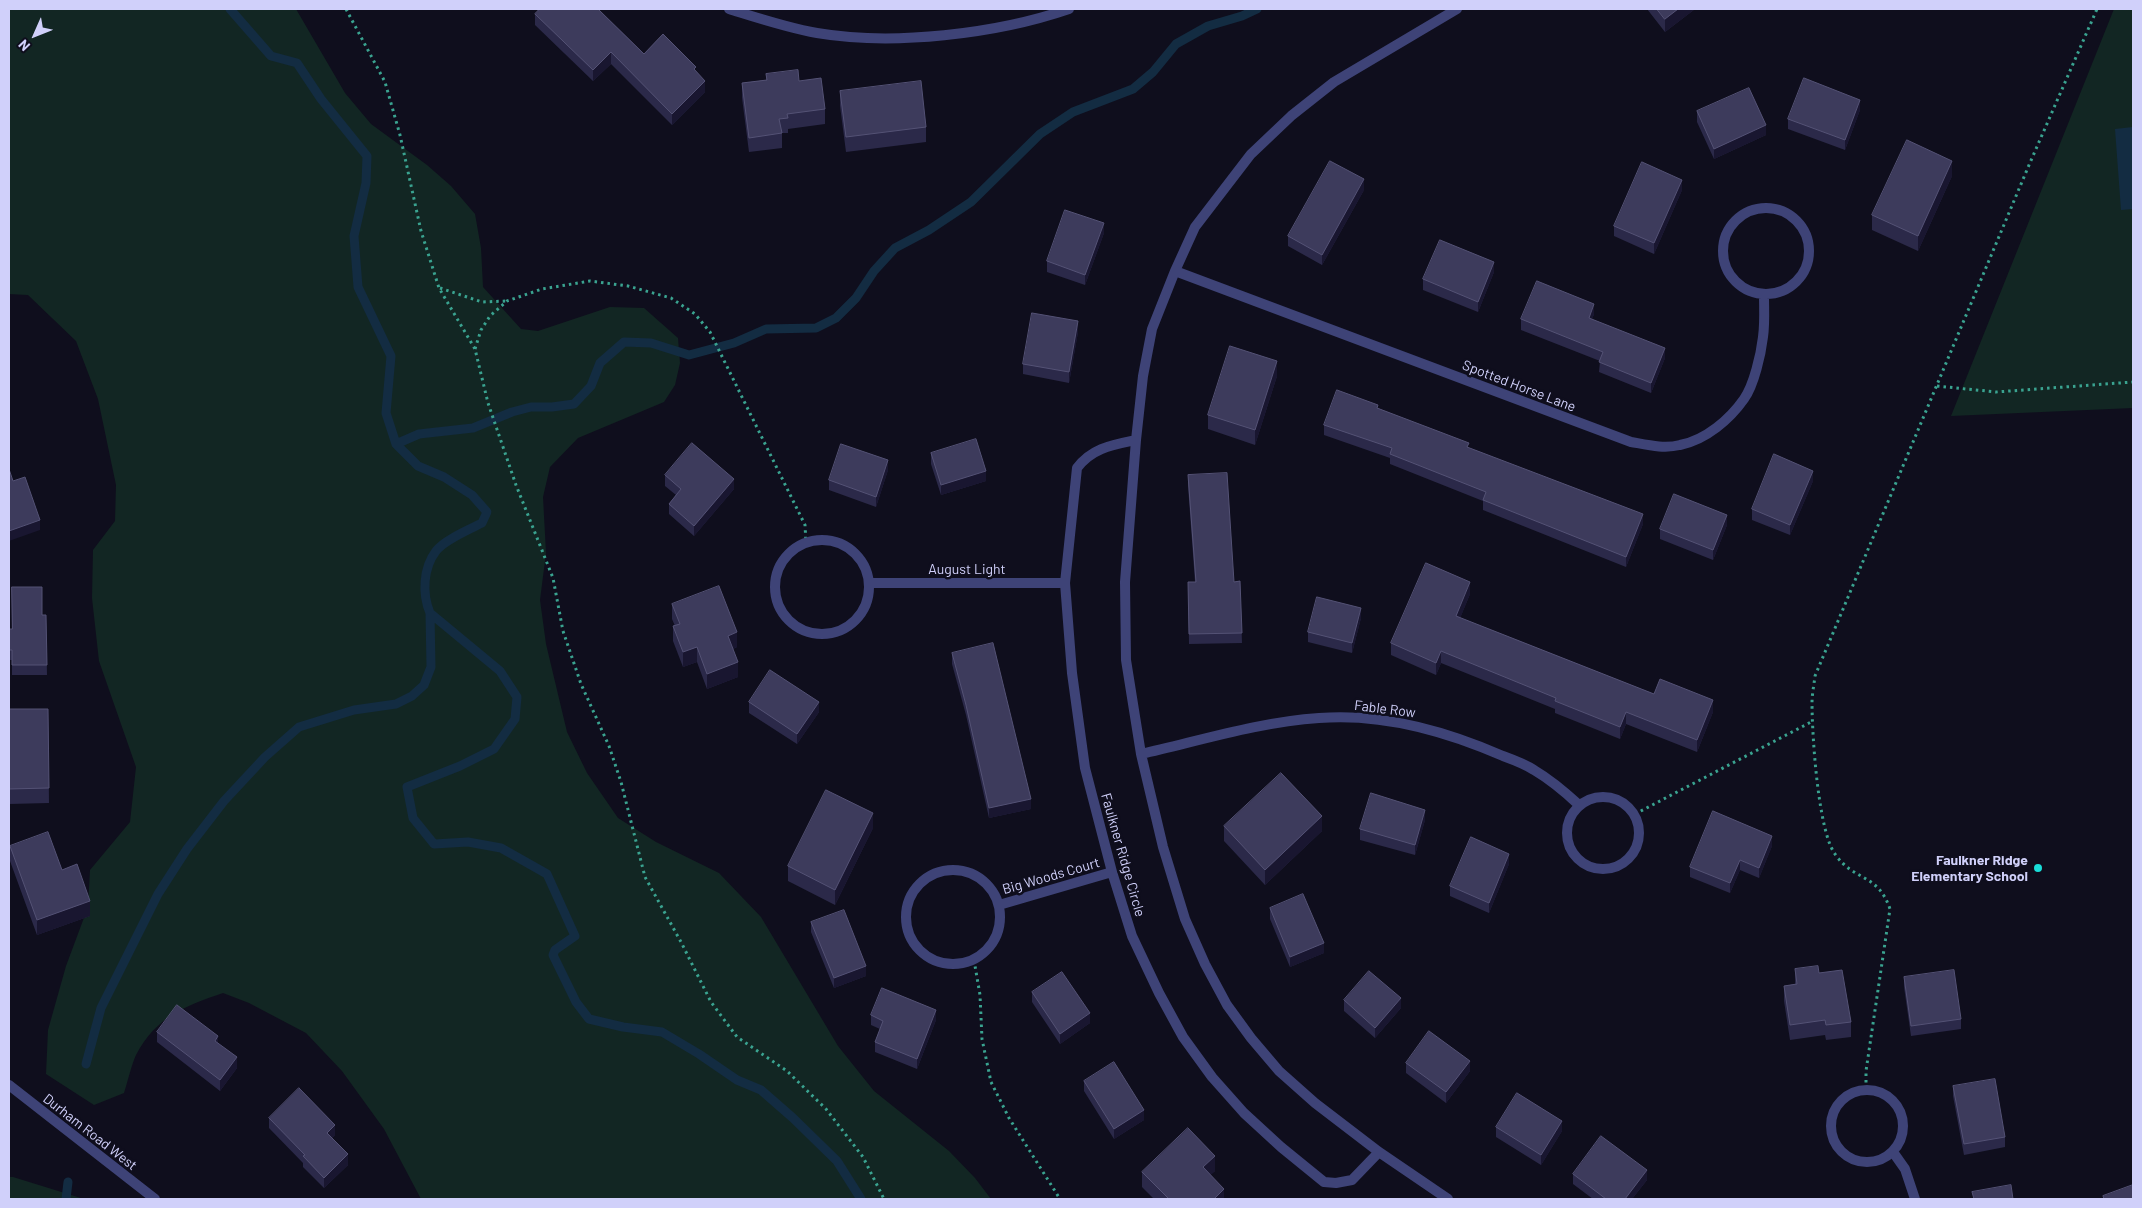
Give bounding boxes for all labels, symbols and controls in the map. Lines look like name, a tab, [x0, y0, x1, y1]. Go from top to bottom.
north arrow	[10, 10, 60, 60]
text: N	[15, 37, 33, 55]
street label: Spotted Horse Lane	[1460, 357, 1578, 415]
street label: August Light	[928, 561, 1006, 577]
street label: Fable Row	[1353, 697, 1417, 721]
street label: Faulkner Ridge Circle	[1097, 791, 1149, 919]
place label: Faulkner Ridge Elementary School	[1911, 852, 2028, 884]
street label: Big Woods Court	[1000, 854, 1102, 898]
marker: Faulkner Ridge Elementary School	[2032, 862, 2044, 874]
street label: Durham Road West	[40, 1090, 140, 1174]

